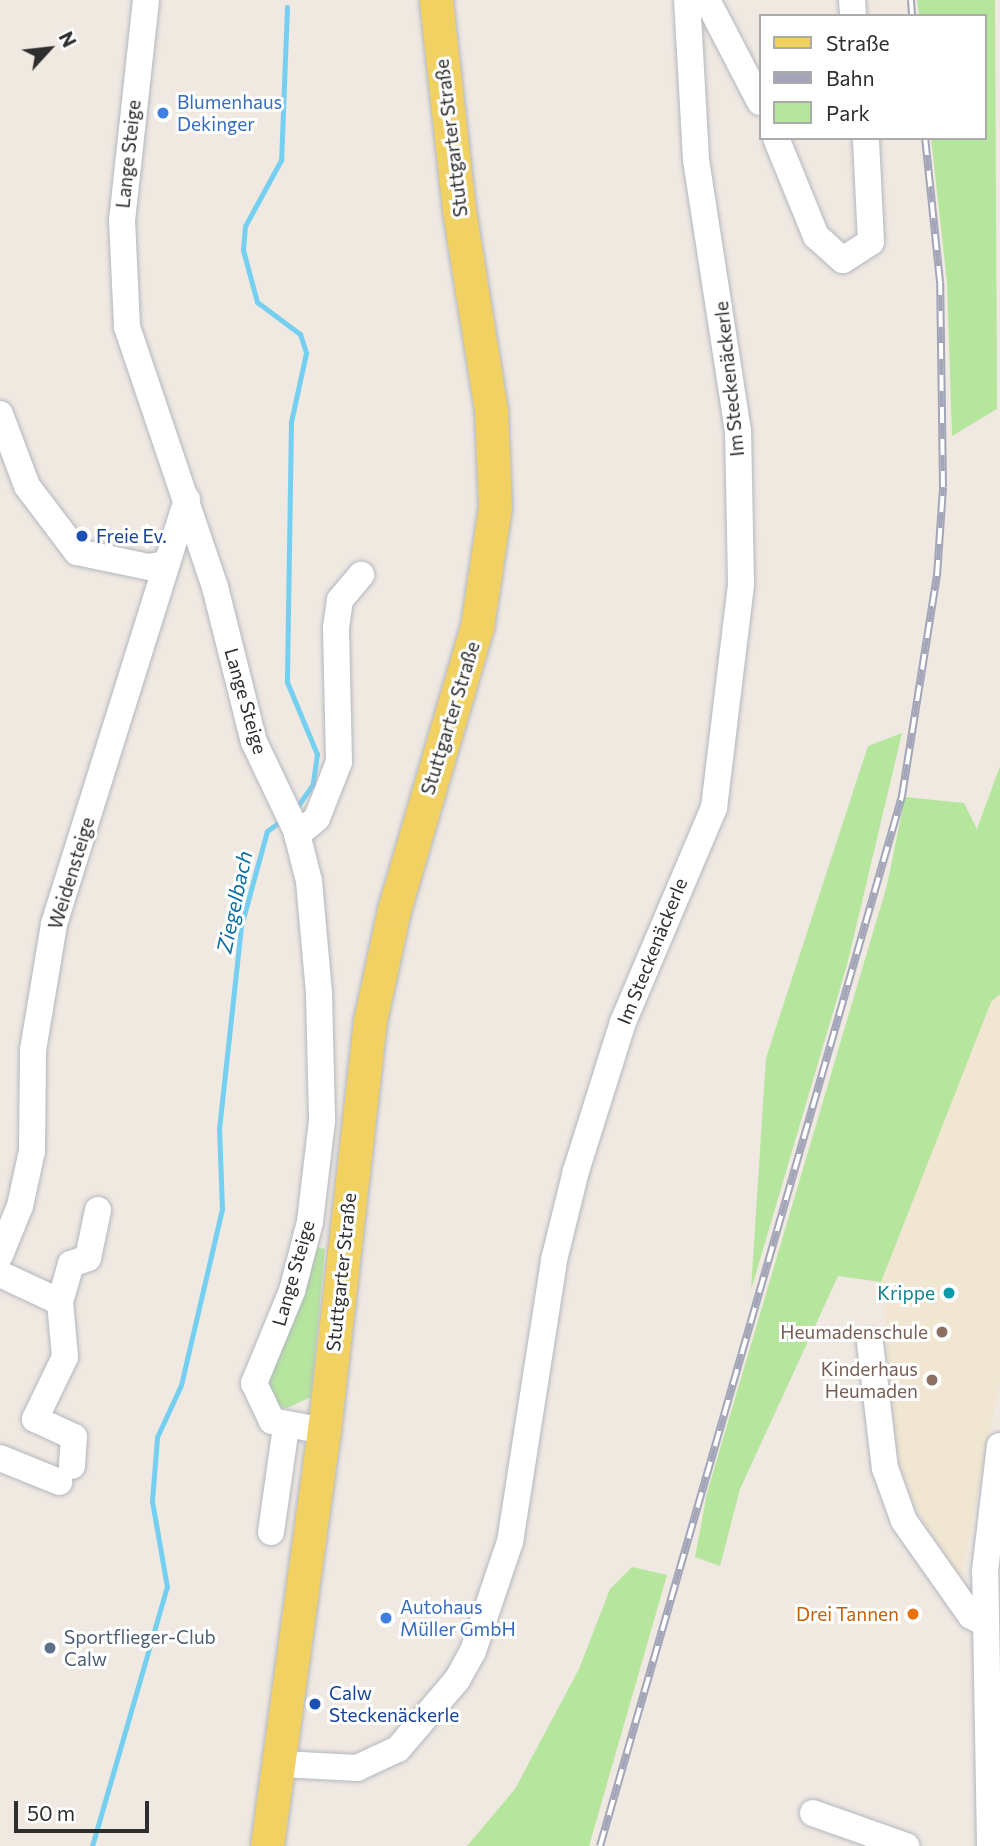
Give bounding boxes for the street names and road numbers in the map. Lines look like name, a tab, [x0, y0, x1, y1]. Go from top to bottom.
street label: Stuttgarter Straße	[430, 58, 472, 218]
street label: Lange Steige	[111, 99, 145, 209]
street label: Im Steckenäckerle	[710, 300, 748, 458]
street label: Stuttgarter Straße	[416, 639, 484, 797]
street label: Lange Steige	[220, 645, 272, 757]
street label: Weidensteige	[43, 814, 99, 932]
street label: Im Steckenäckerle	[612, 874, 692, 1028]
street label: Stuttgarter Straße	[321, 1192, 361, 1352]
street label: Lange Steige	[267, 1217, 319, 1329]

